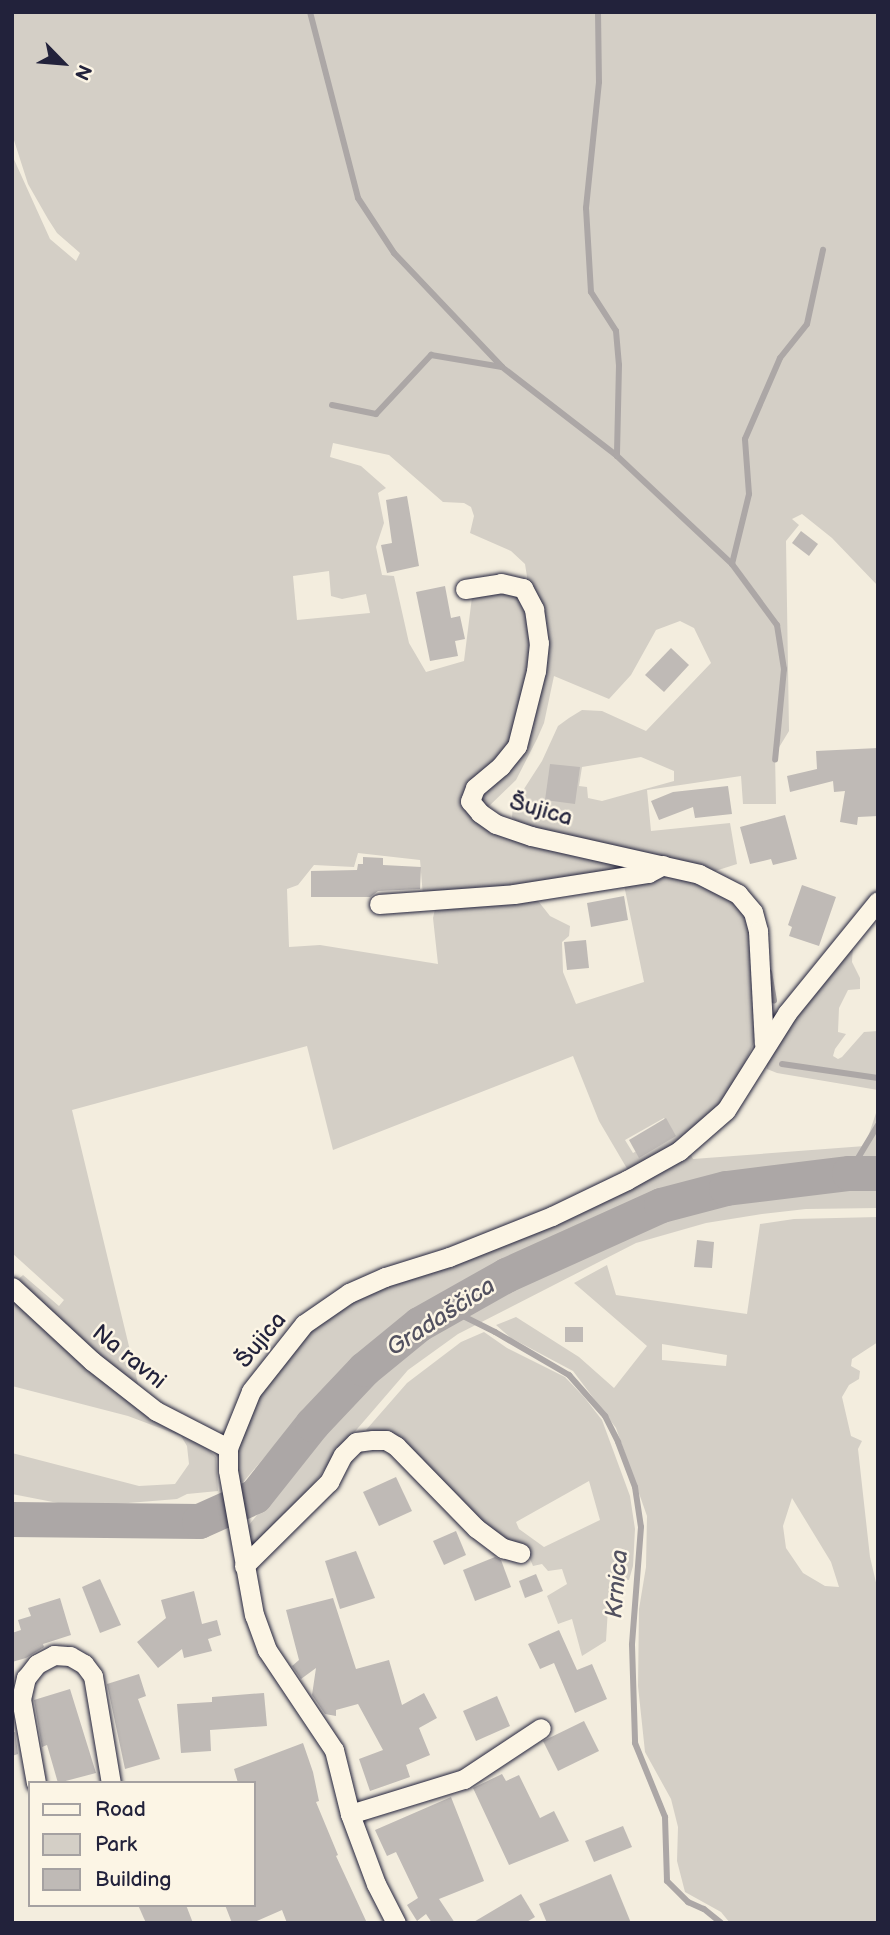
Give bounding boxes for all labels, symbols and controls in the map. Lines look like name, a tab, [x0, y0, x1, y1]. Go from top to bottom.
north arrow	[28, 28, 98, 98]
text: N	[69, 61, 96, 83]
street label: Šujica	[506, 788, 576, 832]
water label: Gradaščica	[381, 1271, 501, 1363]
street label: Šujica	[230, 1307, 292, 1373]
street label: Na ravni	[87, 1319, 171, 1395]
water label: Krnica	[600, 1548, 634, 1620]
legend	[28, 1781, 256, 1907]
text: Road	[95, 1797, 146, 1822]
text: Park	[95, 1832, 137, 1857]
text: Building	[95, 1867, 171, 1892]

